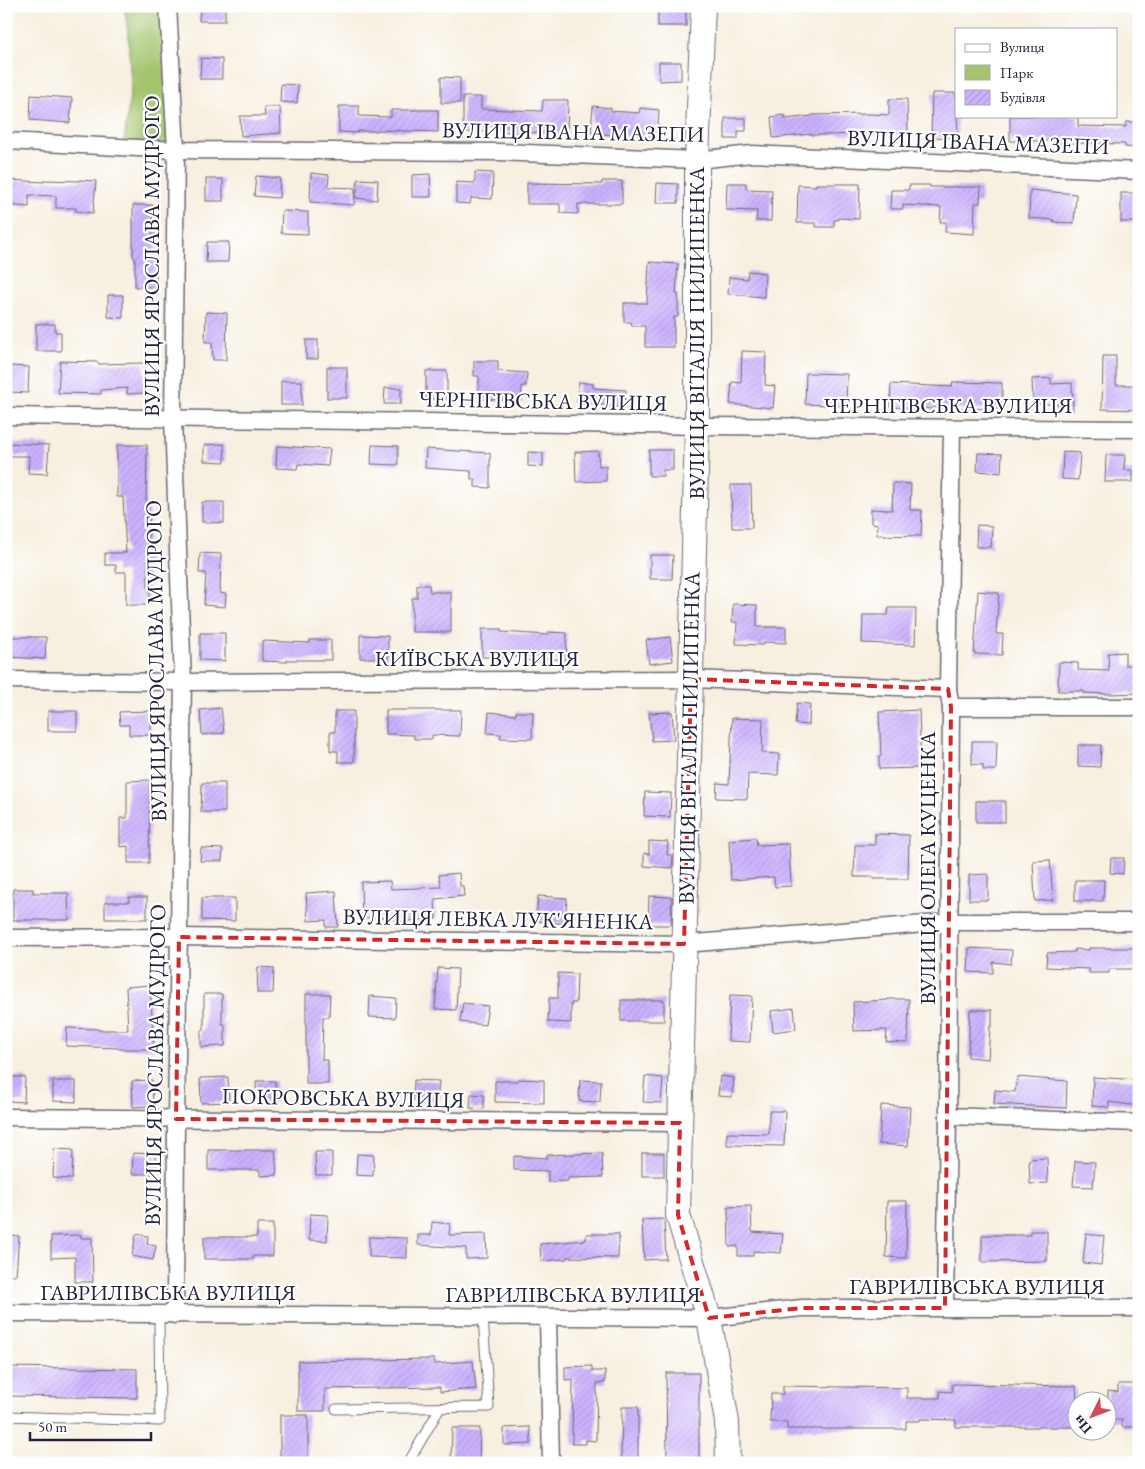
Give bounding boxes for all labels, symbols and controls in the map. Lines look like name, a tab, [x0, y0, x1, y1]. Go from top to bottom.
legend	[955, 28, 1118, 118]
text: Вулиця	[1000, 37, 1045, 56]
text: Парк	[1000, 63, 1033, 82]
text: Будівля	[1000, 87, 1046, 106]
street label: ВУЛИЦЯ ЯРОСЛАВА МУДРОГО	[137, 95, 166, 417]
street label: ВУЛИЦЯ ІВАНА МАЗЕПИ	[442, 115, 705, 149]
street label: ВУЛИЦЯ ІВАНА МАЗЕПИ	[846, 123, 1110, 161]
street label: ВУЛИЦЯ ВІТАЛІЯ ПИЛИПЕНКА	[682, 166, 711, 499]
street label: ЧЕРНІГІВСЬКА ВУЛИЦЯ	[418, 384, 668, 418]
street label: ЧЕРНІГІВСЬКА ВУЛИЦЯ	[824, 391, 1073, 420]
street label: ВУЛИЦЯ ЯРОСЛАВА МУДРОГО	[139, 500, 173, 822]
street label: ВУЛИЦЯ ВІТАЛІЯ ПИЛИПЕНКА	[672, 571, 706, 905]
street label: КИЇВСЬКА ВУЛИЦЯ	[375, 644, 580, 673]
street label: ВУЛИЦЯ ОЛЕГА КУЦЕНКА	[913, 730, 942, 1005]
street label: ВУЛИЦЯ ЛЕВКА ЛУК'ЯНЕНКА	[342, 902, 654, 936]
street label: ВУЛИЦЯ ЯРОСЛАВА МУДРОГО	[138, 904, 172, 1226]
street label: ПОКРОВСЬКА ВУЛИЦЯ	[221, 1081, 465, 1115]
street label: ГАВРИЛІВСЬКА ВУЛИЦЯ	[849, 1272, 1105, 1301]
street label: ГАВРИЛІВСЬКА ВУЛИЦЯ	[40, 1278, 296, 1307]
street label: ГАВРИЛІВСЬКА ВУЛИЦЯ	[445, 1280, 701, 1309]
north arrow	[1068, 1392, 1118, 1442]
scale bar	[30, 1409, 151, 1441]
text: Пн	[1069, 1412, 1095, 1438]
text: 50 m	[38, 1417, 67, 1436]

